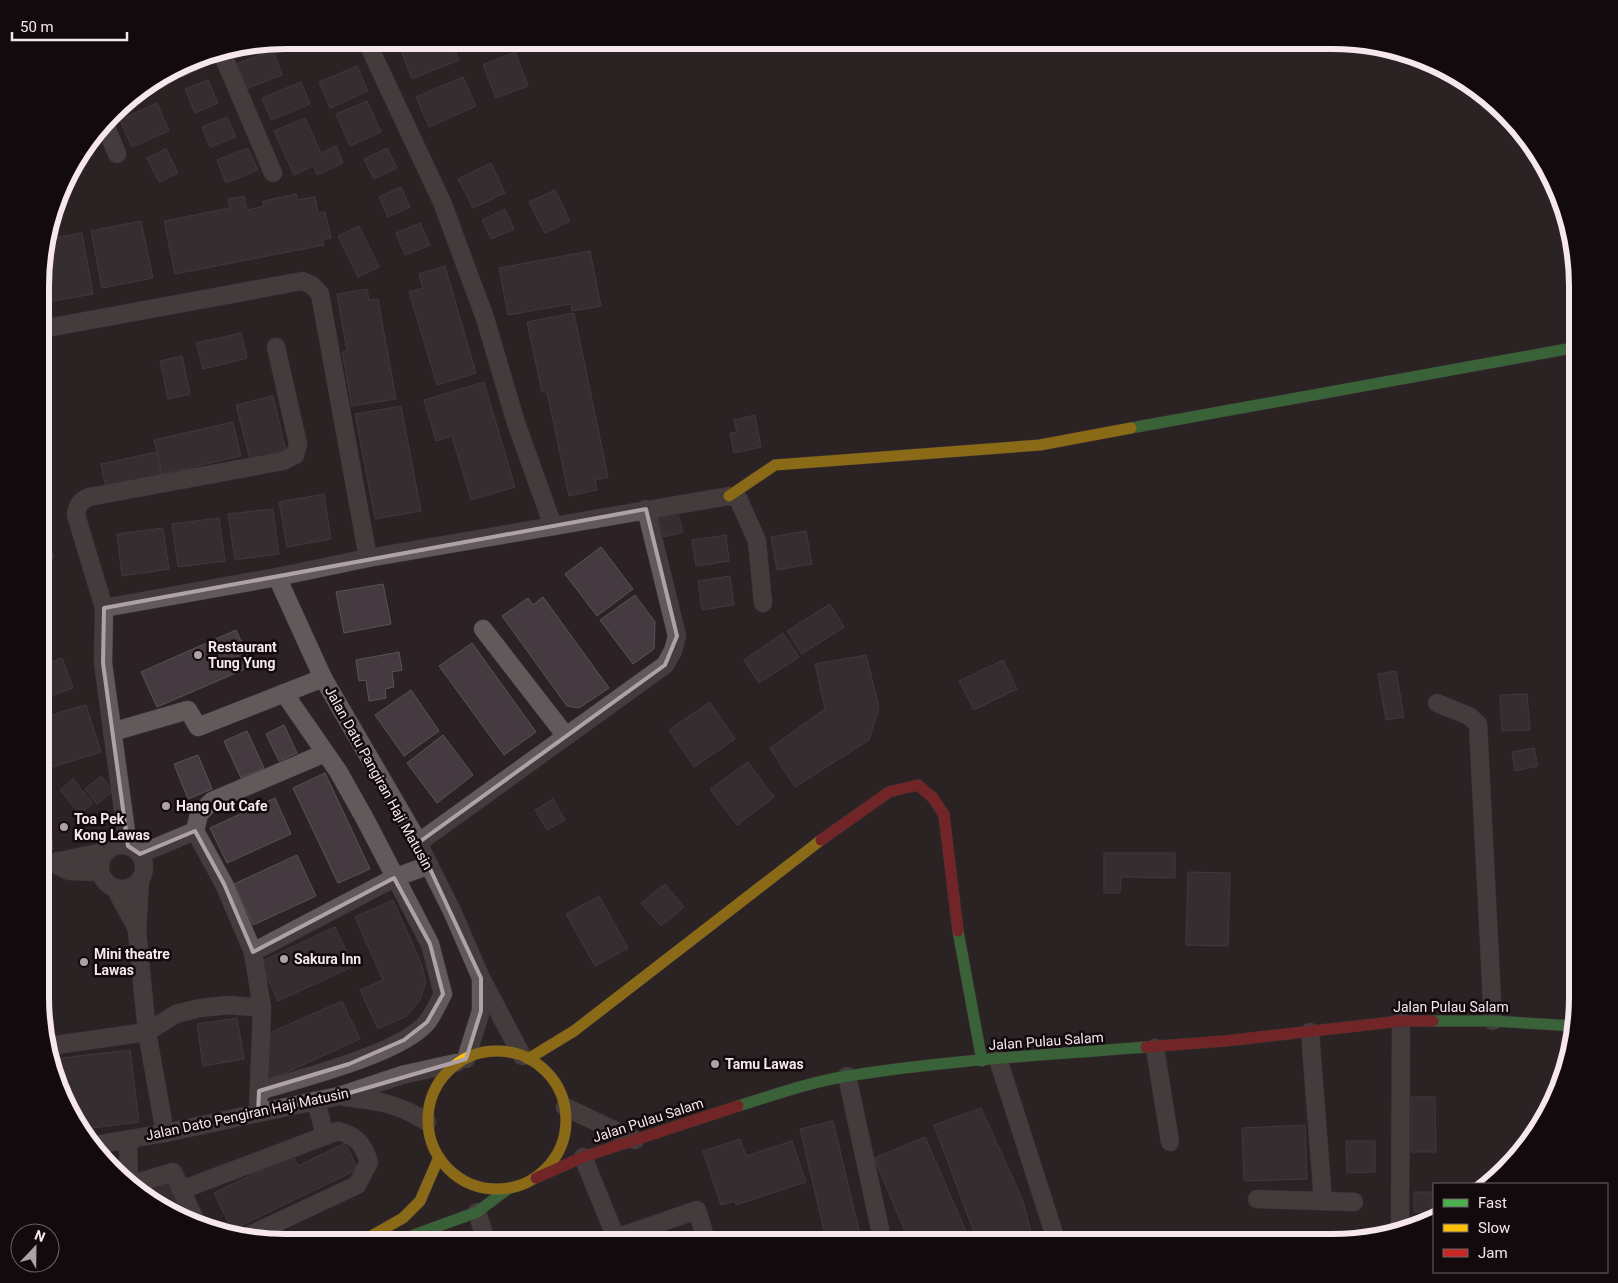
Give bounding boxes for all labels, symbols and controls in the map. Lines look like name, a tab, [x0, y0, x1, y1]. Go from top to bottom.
scale bar	[12, 10, 128, 42]
text: 50 m	[20, 18, 54, 36]
place label: Restaurant Tung Yung	[208, 639, 277, 671]
marker: Restaurant Tung Yung	[192, 649, 204, 661]
street label: Jalan Datu Pangiran Haji Matusin	[322, 684, 436, 872]
place label: Hang Out Cafe	[176, 798, 268, 814]
marker: Hang Out Cafe	[160, 800, 172, 812]
place label: Toa Pek Kong Lawas	[74, 811, 150, 843]
marker: Toa Pek Kong Lawas	[58, 821, 70, 833]
place label: Mini theatre Lawas	[94, 946, 170, 978]
place label: Sakura Inn	[294, 951, 361, 967]
marker: Sakura Inn	[278, 953, 290, 965]
marker: Mini theatre Lawas	[78, 956, 90, 968]
street label: Jalan Pulau Salam	[1393, 999, 1509, 1015]
street label: Jalan Pulau Salam	[988, 1029, 1104, 1053]
place label: Tamu Lawas	[725, 1056, 804, 1072]
marker: Tamu Lawas	[709, 1058, 721, 1070]
street label: Jalan Dato Pengiran Haji Matusin	[144, 1085, 350, 1143]
street label: Jalan Pulau Salam	[591, 1095, 705, 1145]
legend	[1433, 1183, 1608, 1273]
text: Fast	[1478, 1194, 1507, 1212]
text: Slow	[1478, 1219, 1510, 1237]
north arrow	[10, 1223, 60, 1273]
text: N	[32, 1227, 47, 1245]
text: Jam	[1478, 1244, 1508, 1262]

